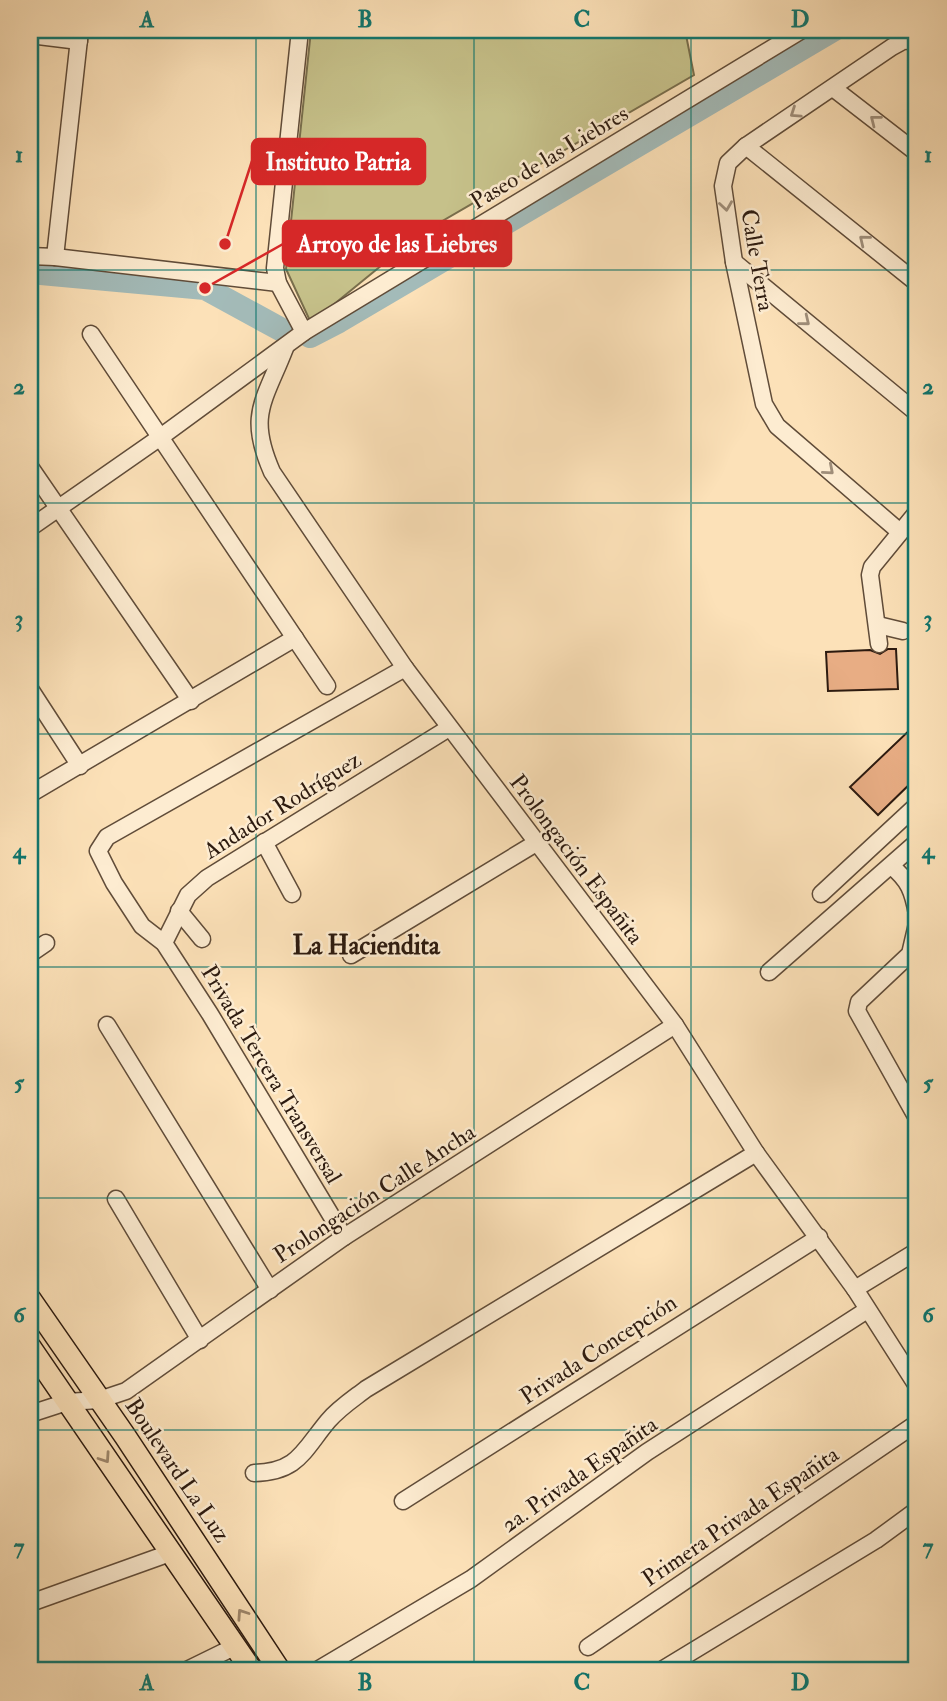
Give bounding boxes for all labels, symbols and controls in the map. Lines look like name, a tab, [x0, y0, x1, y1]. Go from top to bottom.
text: A	[139, 5, 155, 34]
text: B	[357, 5, 373, 34]
text: C	[574, 5, 590, 34]
text: D	[791, 5, 809, 34]
street label: Paseo de las Liebres	[465, 99, 634, 216]
one-way arrow	[790, 105, 803, 118]
one-way arrow	[871, 116, 883, 129]
callout: Instituto Patria	[252, 139, 425, 184]
text: 1	[15, 140, 23, 169]
text: 1	[924, 140, 932, 169]
text: Instituto Patria	[265, 147, 412, 178]
one-way arrow	[718, 200, 733, 212]
street label: Calle Terra	[734, 207, 781, 314]
callout: Arroyo de las Liebres	[283, 221, 511, 266]
text: Arroyo de las Liebres	[296, 229, 497, 260]
one-way arrow	[859, 236, 871, 249]
one-way arrow	[797, 313, 810, 325]
text: 2	[13, 372, 25, 401]
text: 2	[922, 372, 934, 401]
one-way arrow	[821, 462, 834, 474]
text: 3	[15, 604, 23, 633]
text: 3	[924, 604, 932, 633]
street label: Andador Rodríguez	[197, 745, 366, 866]
street label: Prolongación Españita	[502, 769, 650, 951]
text: 4	[12, 836, 27, 865]
text: 4	[921, 836, 936, 865]
district label: La Haciendita	[292, 930, 441, 962]
street label: Privada Tercera Transversal	[195, 960, 348, 1189]
text: 5	[14, 1068, 25, 1097]
text: 5	[923, 1068, 934, 1097]
street label: Prolongación Calle Ancha	[268, 1117, 481, 1270]
street label: Privada Concepción	[514, 1288, 683, 1412]
text: 6	[13, 1300, 27, 1329]
text: 6	[922, 1300, 936, 1329]
street label: Boulevard La Luz	[119, 1393, 237, 1548]
street label: 2a. Privada Españita	[496, 1410, 664, 1540]
street label: Primera Privada Españita	[636, 1439, 845, 1594]
one-way arrow	[97, 1450, 109, 1463]
text: 7	[14, 1532, 25, 1561]
text: 7	[923, 1532, 934, 1561]
one-way arrow	[238, 1609, 251, 1622]
text: A	[139, 1668, 155, 1697]
text: B	[357, 1668, 373, 1697]
text: C	[574, 1668, 590, 1697]
text: D	[791, 1668, 809, 1697]

